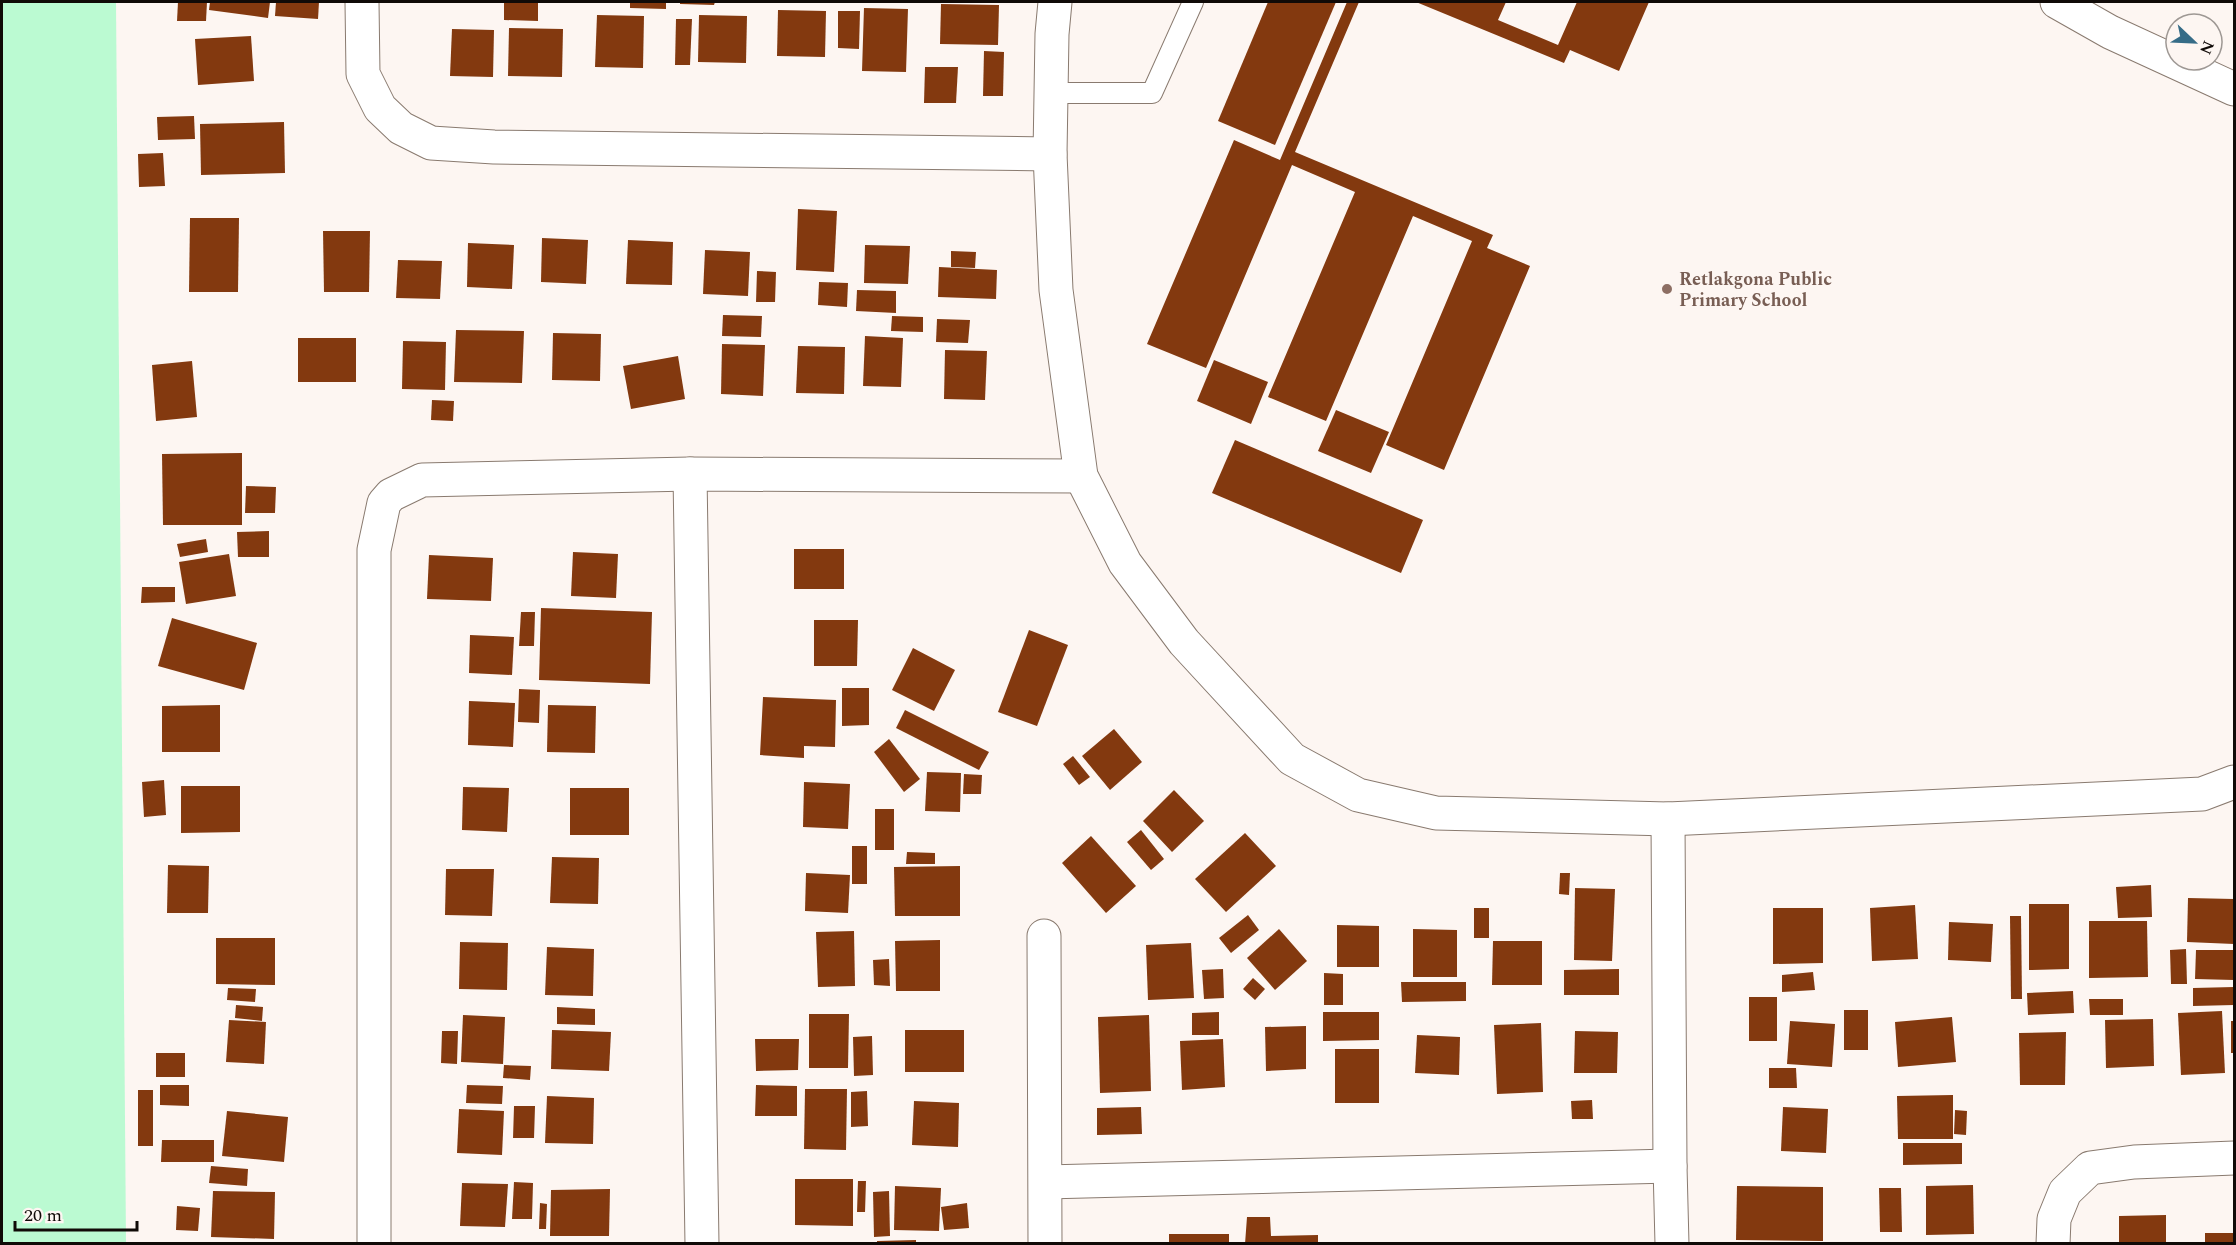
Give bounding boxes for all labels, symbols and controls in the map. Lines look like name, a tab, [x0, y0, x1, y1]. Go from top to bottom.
north arrow	[2164, 12, 2224, 72]
text: N	[2193, 37, 2220, 58]
place label: Retlakgona Public Primary School	[1679, 266, 1832, 314]
marker: Retlakgona Public Primary School	[1660, 282, 1674, 296]
scale bar	[15, 1194, 136, 1232]
text: 20 m	[24, 1202, 62, 1229]

